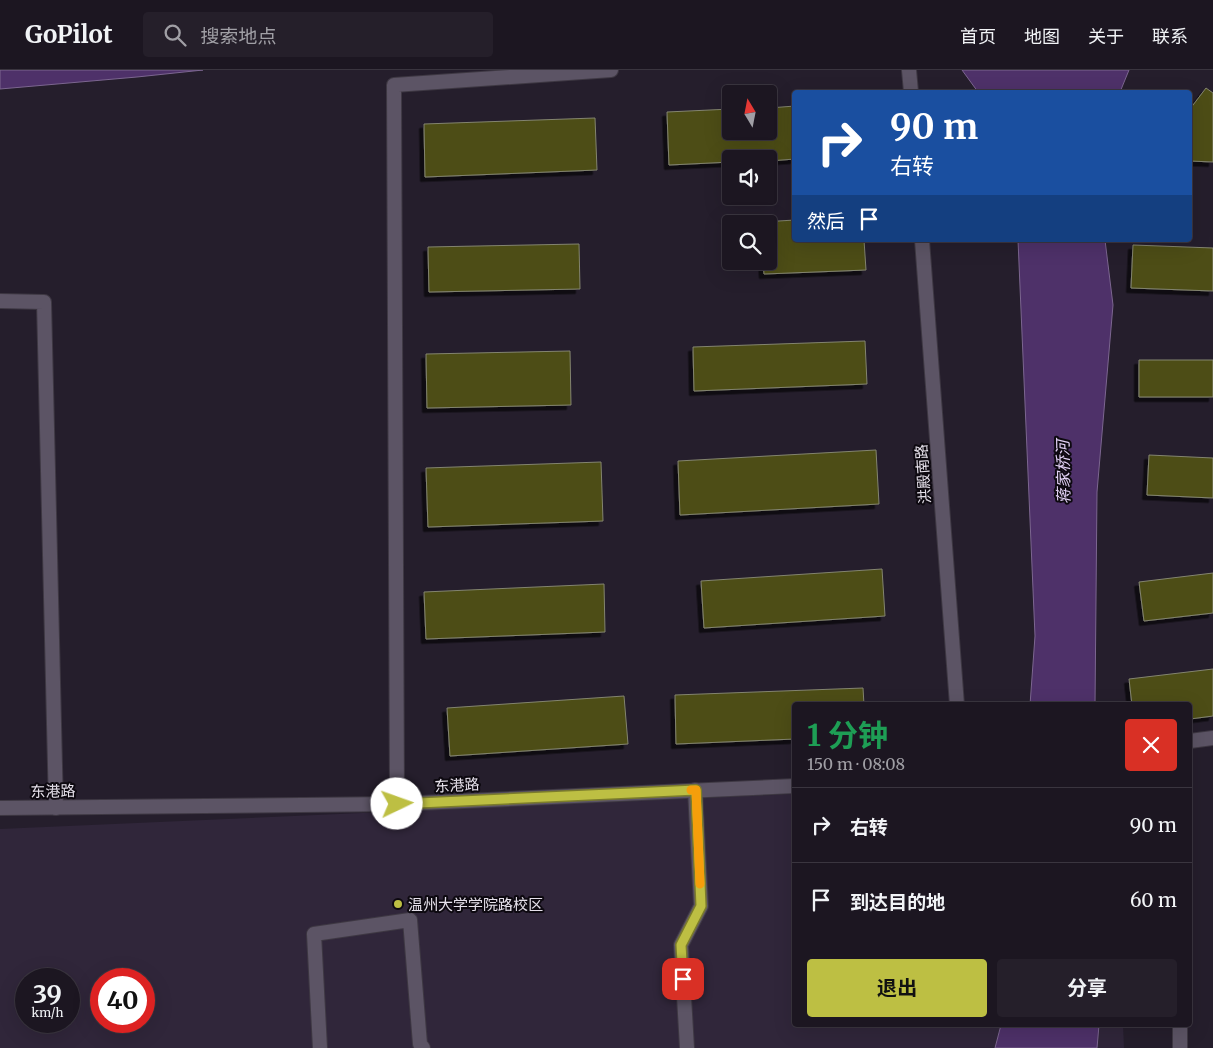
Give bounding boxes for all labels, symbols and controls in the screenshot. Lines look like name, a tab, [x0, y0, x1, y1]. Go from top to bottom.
search box	[143, 12, 493, 57]
text: GoPilot	[25, 19, 113, 50]
icon: search	[161, 21, 189, 49]
text: 搜索地点	[201, 24, 277, 48]
text: 首页	[960, 25, 996, 48]
text: 地图	[1024, 25, 1060, 48]
text: 关于	[1088, 25, 1124, 48]
text: 联系	[1152, 25, 1188, 48]
north arrow	[722, 85, 778, 140]
map controls	[722, 85, 777, 270]
text: 90 m	[890, 105, 978, 149]
icon: right	[807, 110, 872, 175]
button: sound	[722, 150, 777, 205]
text: 右转	[890, 152, 934, 180]
icon: arrive	[855, 205, 883, 233]
text: 然后	[807, 209, 845, 233]
button: search	[722, 215, 777, 270]
water label: 蒋家桥河	[1052, 437, 1074, 504]
street label: 洪殿南路	[911, 443, 935, 505]
text: 1 分钟	[807, 716, 888, 754]
button: close	[1125, 719, 1177, 771]
text: 150 m · 08:08	[807, 754, 905, 774]
street label: 东港路	[434, 774, 480, 796]
position arrow	[370, 777, 422, 829]
street label: 东港路	[30, 781, 76, 801]
icon: right	[807, 811, 835, 839]
text: 90 m	[1130, 813, 1177, 837]
text: 右转	[850, 815, 888, 839]
icon: arrive	[807, 886, 835, 914]
text: 60 m	[1130, 888, 1177, 912]
text: 到达目的地	[850, 890, 945, 914]
place label: 温州大学学院路校区	[408, 895, 543, 914]
marker: 温州大学学院路校区	[392, 898, 404, 910]
pin	[662, 958, 704, 1000]
button: 退出	[807, 959, 987, 1017]
button: 分享	[997, 959, 1177, 1017]
icon: arrive	[669, 965, 697, 993]
speed limit sign: 40	[90, 968, 155, 1033]
text: 39	[33, 978, 62, 1010]
text: km/h	[32, 1005, 63, 1020]

